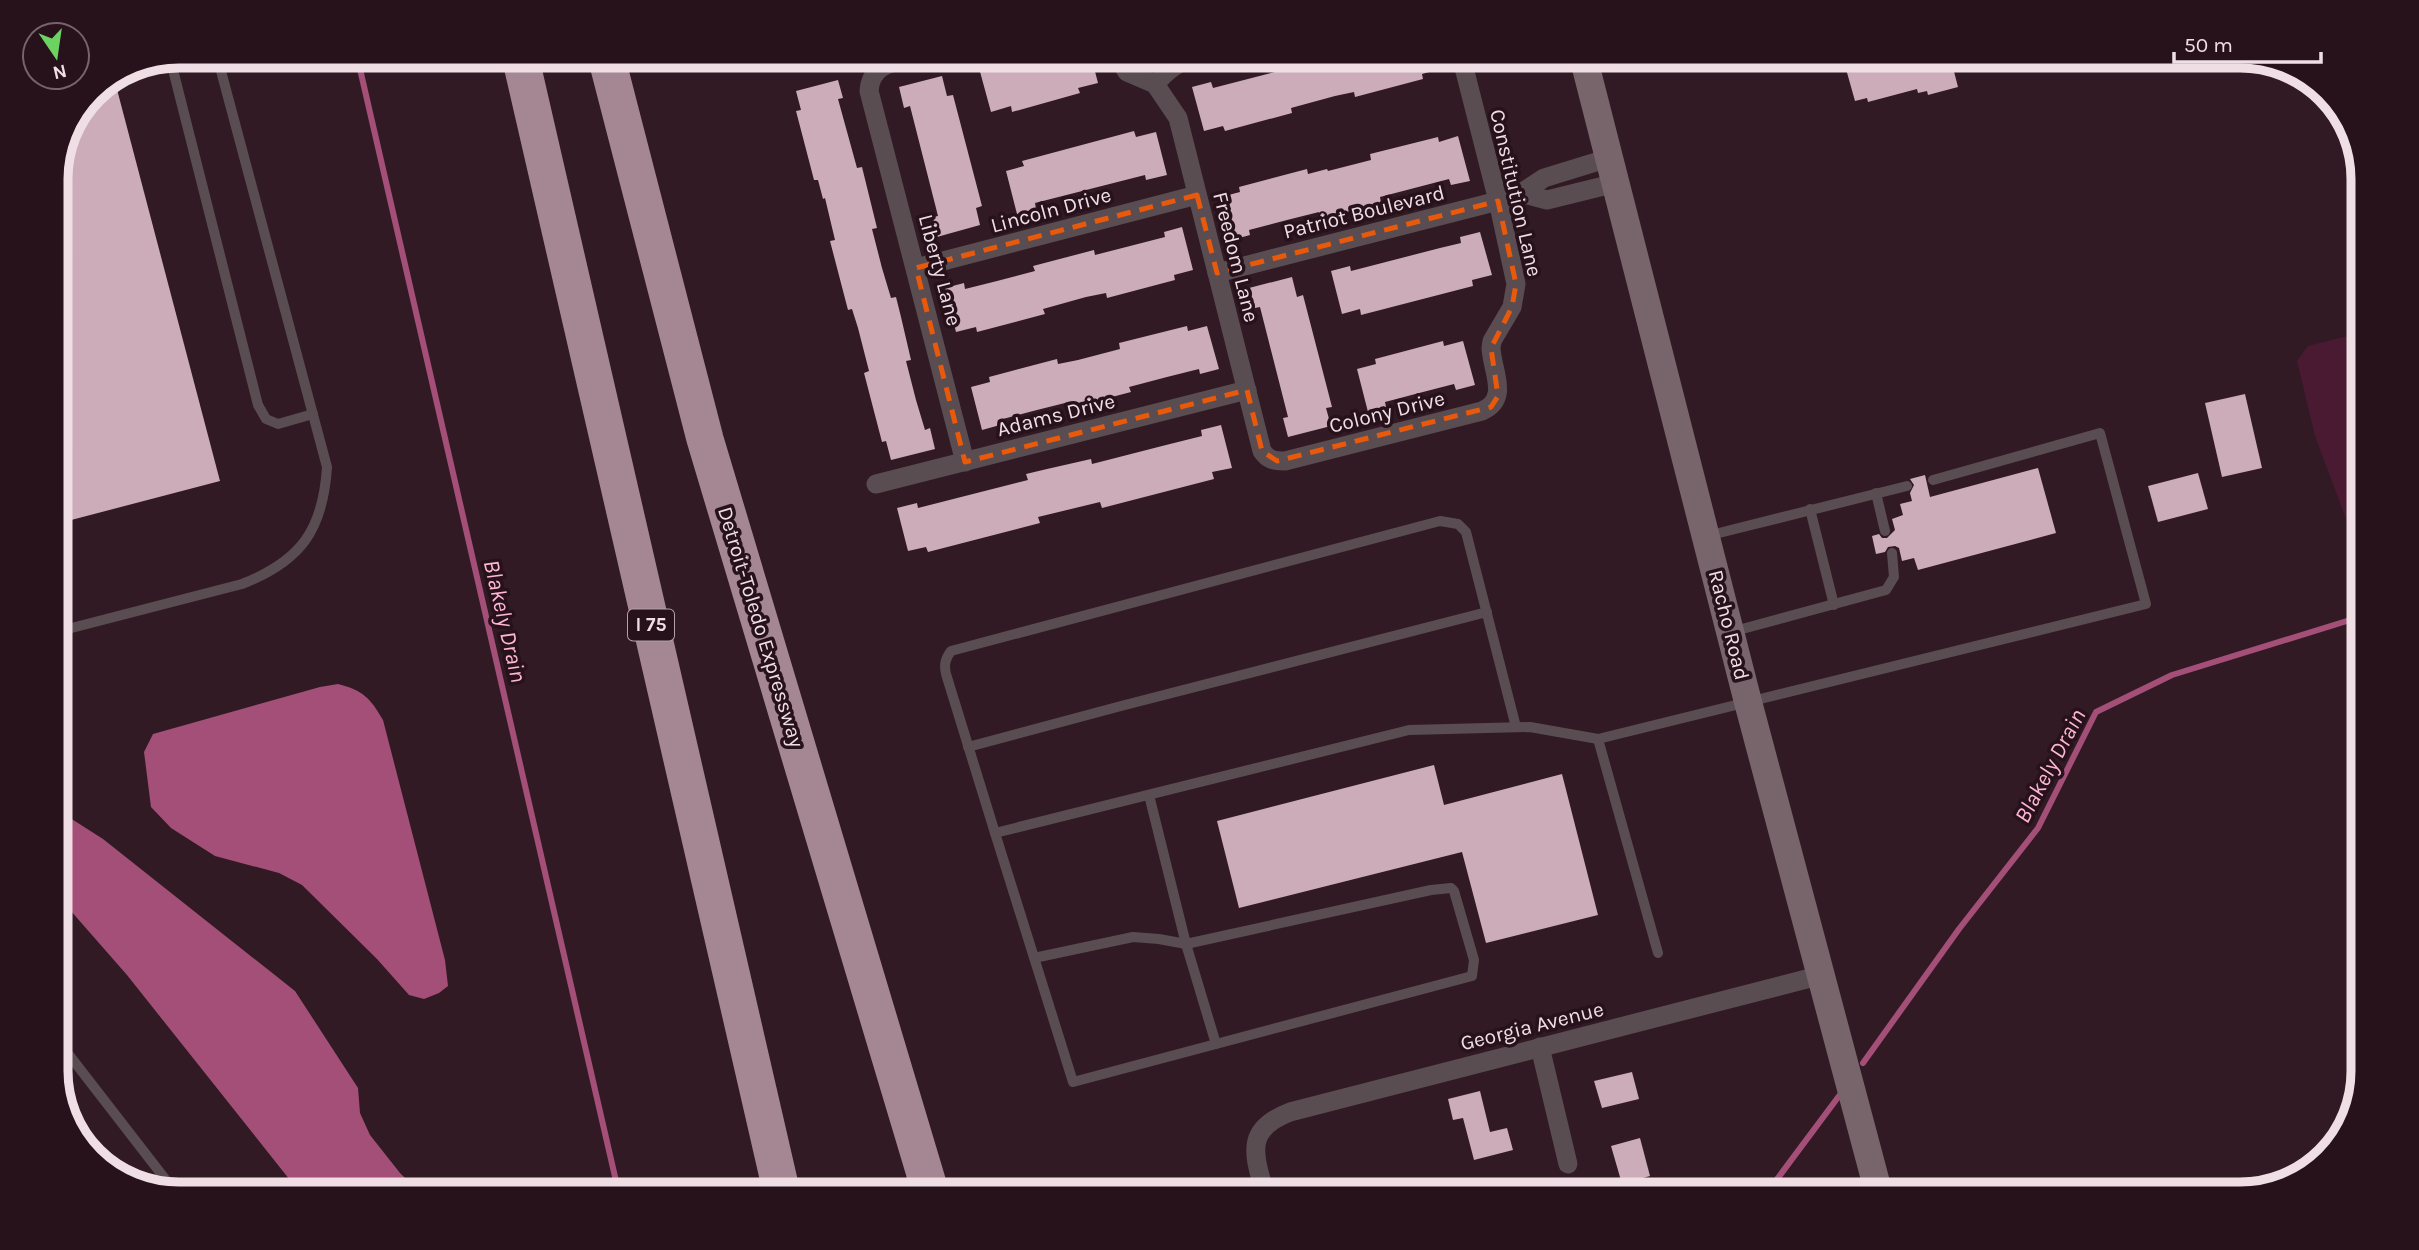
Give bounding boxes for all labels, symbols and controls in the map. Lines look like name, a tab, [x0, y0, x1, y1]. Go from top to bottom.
north arrow	[21, 21, 91, 91]
scale bar	[2174, 21, 2321, 65]
text: 50 m	[2184, 33, 2233, 57]
text: N	[50, 59, 69, 84]
street label: Constitution Lane	[1485, 107, 1547, 279]
street label: Patriot Boulevard	[1281, 180, 1447, 244]
street label: Lincoln Drive	[988, 182, 1114, 238]
street label: Freedom Lane	[1208, 189, 1264, 325]
street label: Liberty Lane	[914, 212, 966, 328]
street label: Colony Drive	[1327, 386, 1447, 438]
street label: Adams Drive	[995, 389, 1117, 441]
street label: Detroit-Toledo Expressway	[713, 504, 809, 751]
water label: Blakely Drain	[478, 557, 532, 685]
street label: Racho Road	[1704, 567, 1754, 683]
road number: I 75	[628, 610, 674, 640]
water label: Blakely Drain	[2009, 704, 2091, 828]
street label: Georgia Avenue	[1458, 997, 1606, 1055]

